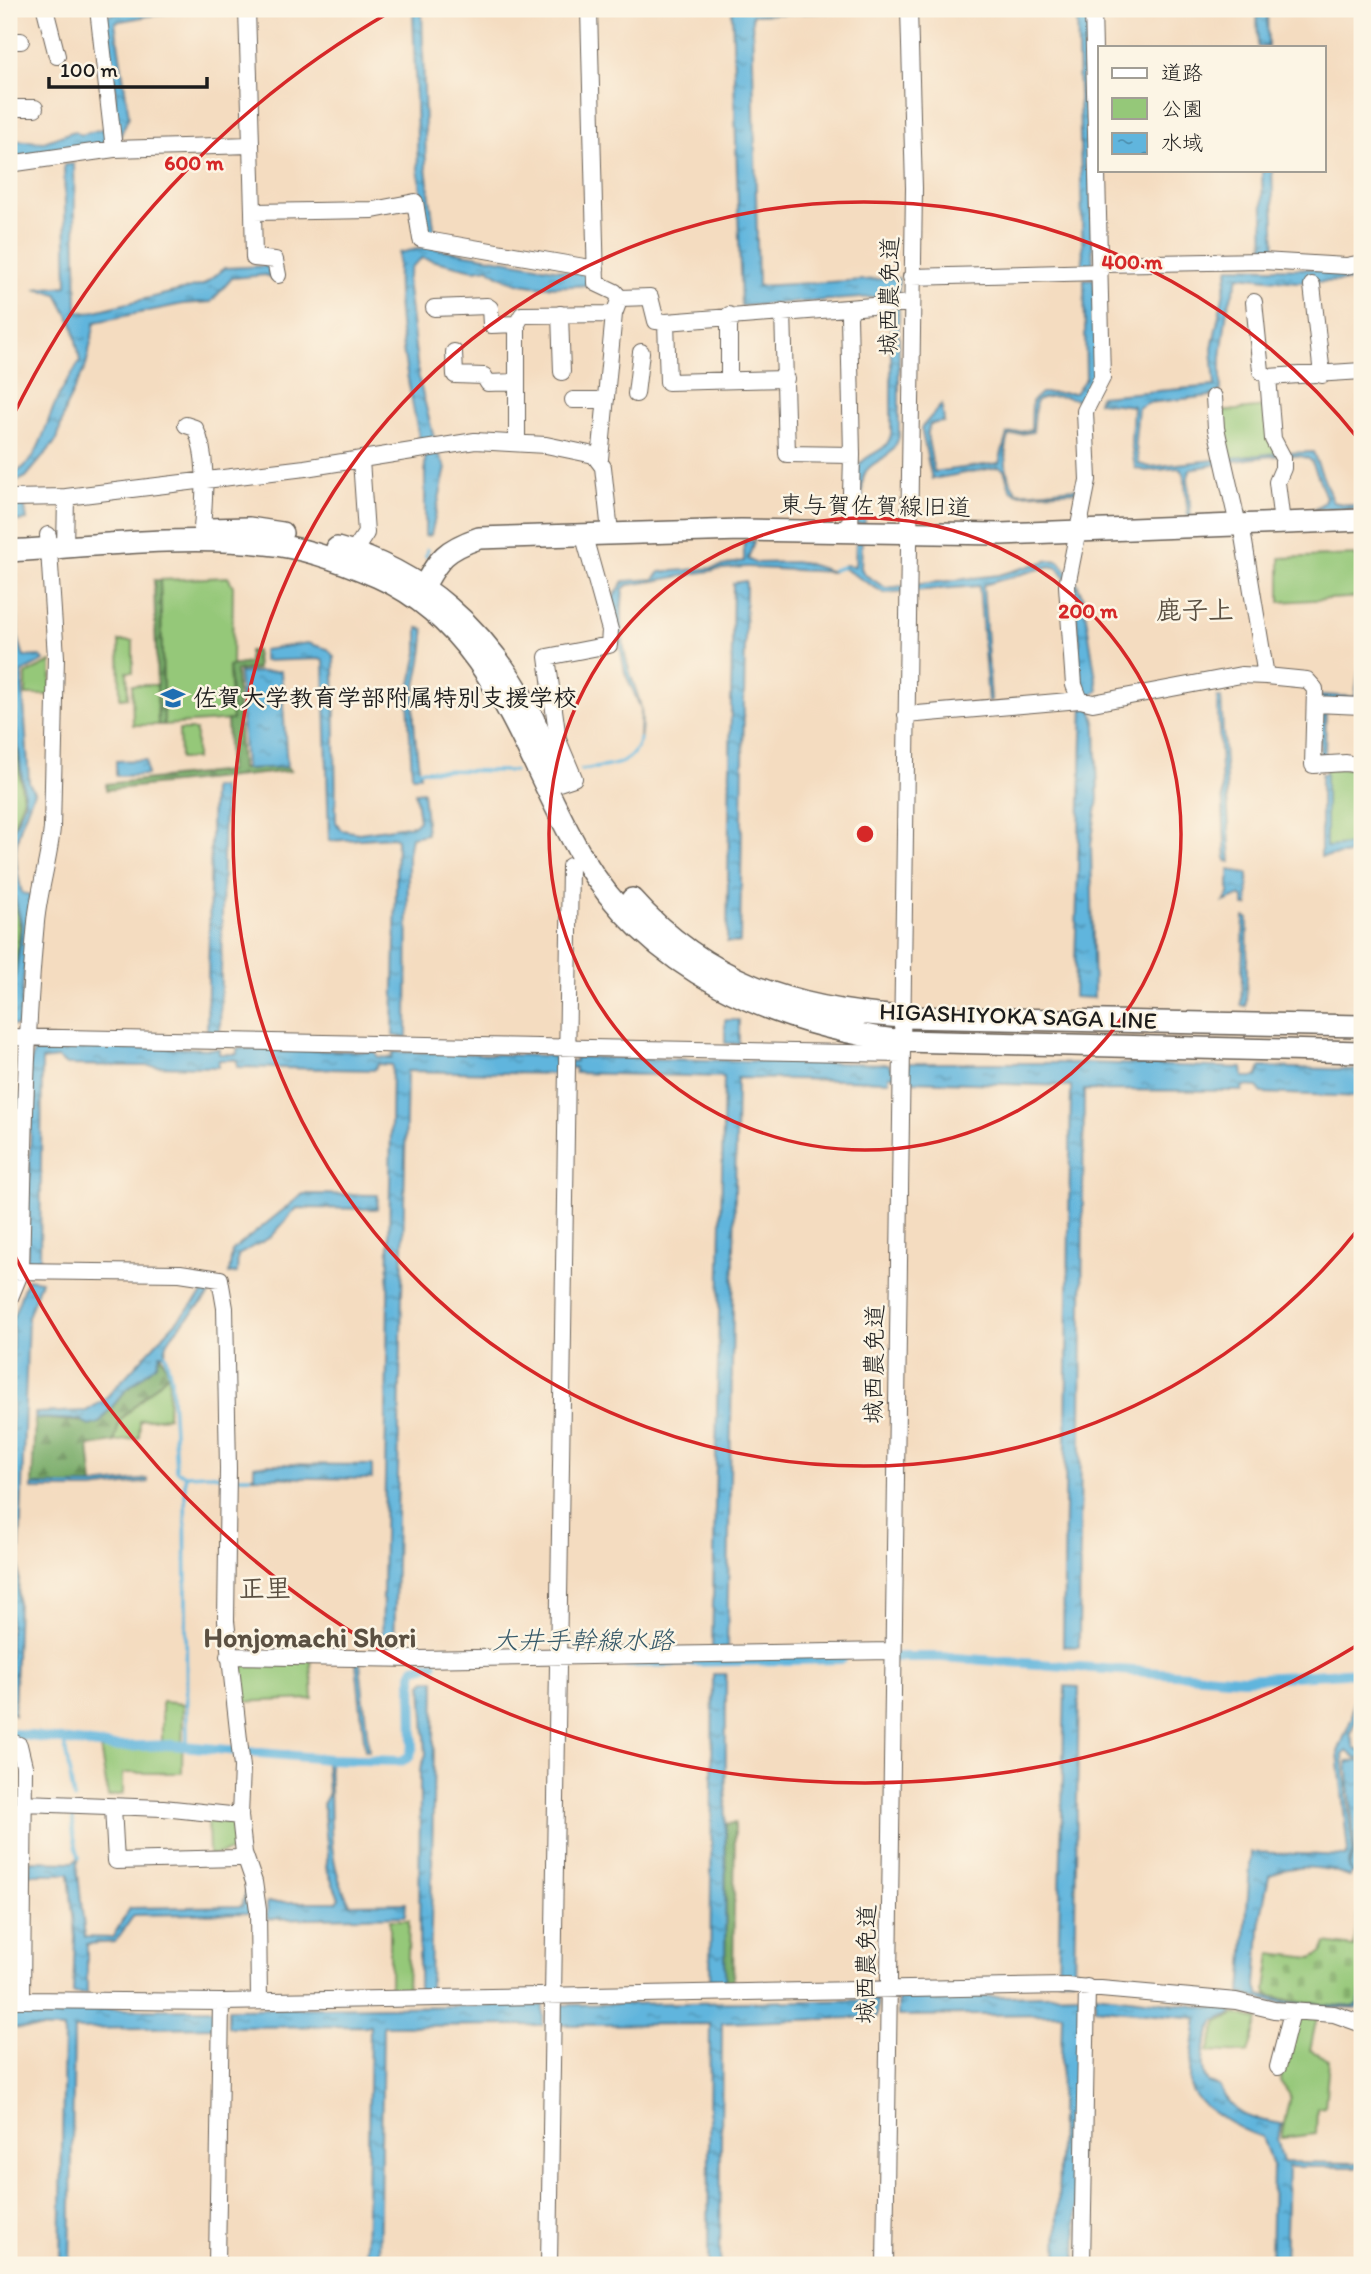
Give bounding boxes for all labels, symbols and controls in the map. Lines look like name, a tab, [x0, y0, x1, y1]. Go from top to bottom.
scale bar	[49, 46, 206, 90]
legend	[1098, 46, 1326, 172]
text: 100 m	[60, 57, 118, 82]
text: 道路	[1161, 60, 1203, 85]
text: 公園	[1161, 96, 1203, 121]
text: 水域	[1161, 130, 1203, 155]
text: 600 m	[164, 150, 224, 175]
street label: 城西農免道	[873, 236, 904, 356]
text: 400 m	[1102, 249, 1163, 274]
street label: 東与賀佐賀線旧道	[779, 489, 971, 522]
district label: 鹿子上	[1156, 594, 1234, 626]
text: 200 m	[1058, 598, 1118, 623]
place label: 佐賀大学教育学部附属特別支援学校	[193, 683, 577, 712]
school or university icon: 佐賀大学教育学部附属特別支援学校	[159, 684, 187, 712]
centre of rings	[853, 822, 877, 846]
street label: HIGASHIYOKA SAGA LINE	[879, 996, 1157, 1035]
street label: 城西農免道	[858, 1304, 889, 1424]
district label: 正里	[239, 1572, 291, 1604]
district label: Honjomachi Shori	[204, 1620, 416, 1654]
water label: 大井手幹線水路	[492, 1624, 676, 1656]
street label: 城西農免道	[850, 1904, 881, 2024]

